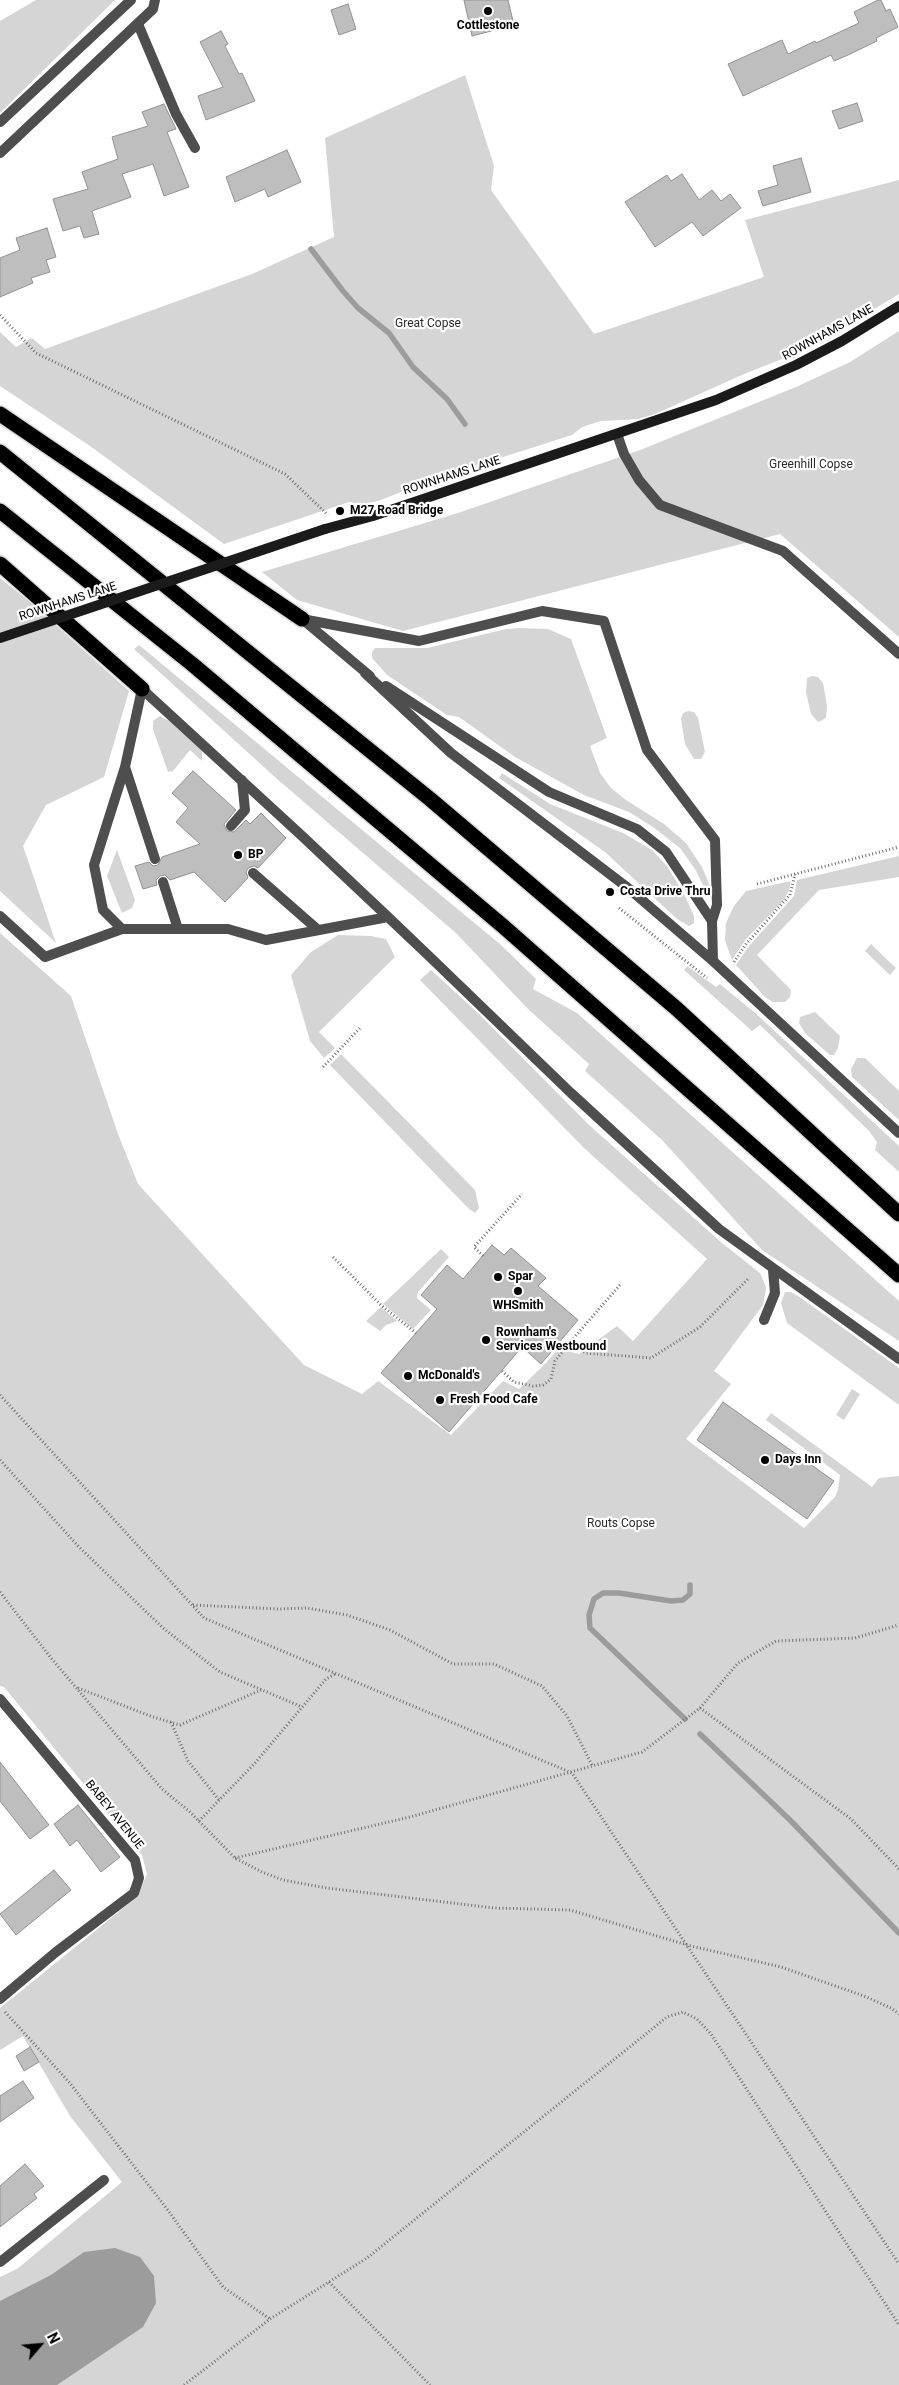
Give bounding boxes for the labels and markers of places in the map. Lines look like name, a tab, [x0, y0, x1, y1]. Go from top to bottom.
marker: Cottlestone	[482, 5, 494, 17]
place label: Cottlestone	[457, 19, 519, 33]
place label: M27 Road Bridge	[350, 504, 443, 518]
marker: M27 Road Bridge	[334, 505, 346, 517]
place label: BP	[248, 848, 263, 862]
marker: BP	[232, 849, 244, 861]
place label: Costa Drive Thru	[620, 885, 710, 899]
marker: Costa Drive Thru	[604, 886, 616, 898]
place label: Spar	[508, 1270, 533, 1284]
marker: Spar	[492, 1271, 504, 1283]
marker: WHSmith	[512, 1285, 524, 1297]
place label: WHSmith	[493, 1299, 543, 1313]
place label: Rownham's Services Westbound	[496, 1326, 606, 1354]
marker: Rownham's Services Westbound	[480, 1334, 492, 1346]
place label: McDonald's	[418, 1369, 480, 1383]
marker: McDonald's	[402, 1370, 414, 1382]
place label: Fresh Food Cafe	[450, 1393, 538, 1407]
marker: Fresh Food Cafe	[434, 1394, 446, 1406]
place label: Days Inn	[775, 1453, 821, 1467]
marker: Days Inn	[759, 1454, 771, 1466]

